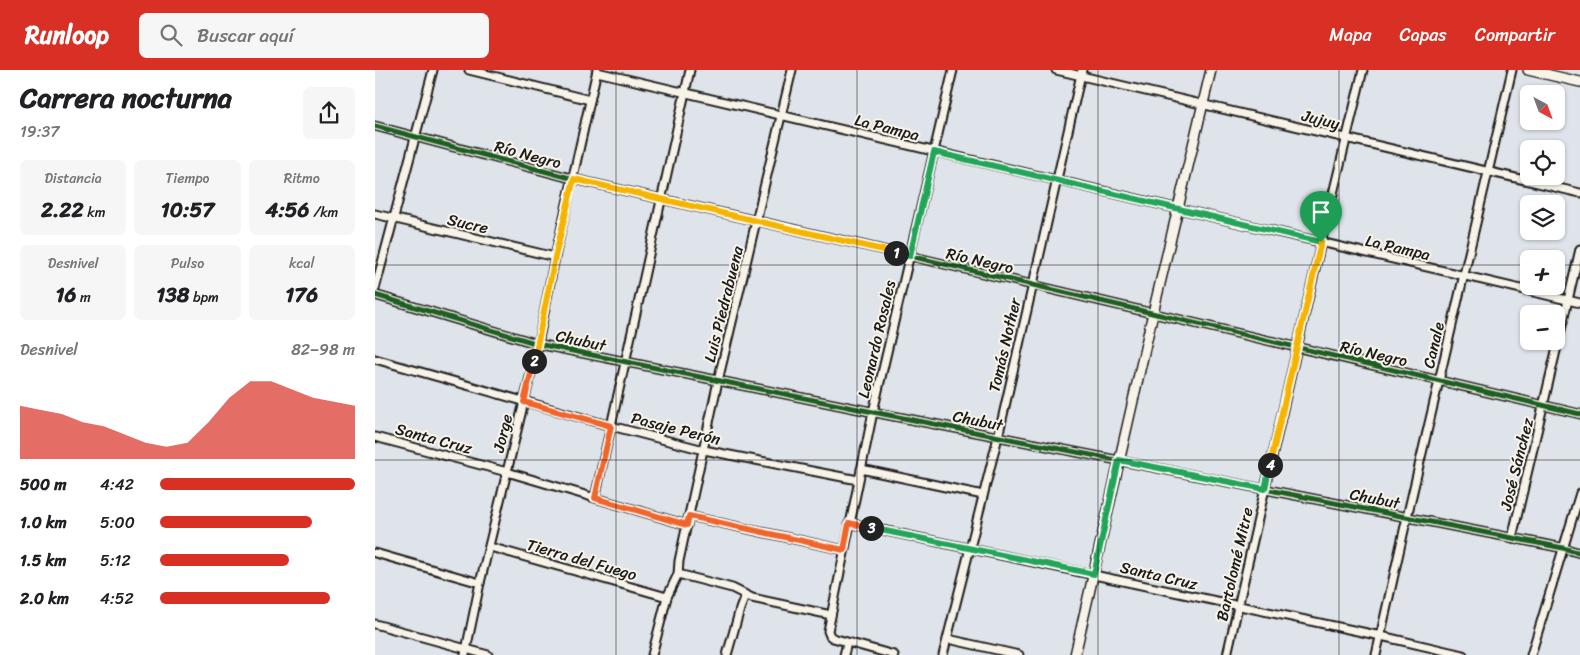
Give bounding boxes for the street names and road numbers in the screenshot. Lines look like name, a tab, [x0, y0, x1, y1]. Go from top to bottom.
street label: Jujuy	[1298, 101, 1344, 138]
street label: La Pampa	[851, 105, 922, 150]
street label: Río Negro	[491, 132, 565, 177]
street label: Sucre	[444, 205, 491, 242]
street label: La Pampa	[1363, 226, 1433, 269]
street label: Río Negro	[943, 239, 1017, 282]
street label: Luis Piedrabuena	[695, 242, 752, 365]
street label: Leonardo Rosales	[849, 277, 904, 401]
street label: Tomás Nother	[980, 294, 1030, 395]
street label: Canale	[1414, 319, 1453, 371]
street label: Chubut	[553, 321, 609, 360]
street label: Río Negro	[1337, 332, 1411, 375]
street label: Chubut	[950, 401, 1006, 440]
street label: Pasaje Perón	[628, 403, 724, 454]
street label: Jorge	[484, 411, 521, 456]
street label: Santa Cruz	[392, 414, 476, 463]
street label: José Sánchez	[1491, 414, 1542, 514]
street label: Chubut	[1347, 479, 1403, 518]
street label: Bartolomé Mitre	[1207, 504, 1262, 624]
street label: Tierra del Fuego	[523, 530, 640, 589]
street label: Santa Cruz	[1117, 553, 1201, 599]

